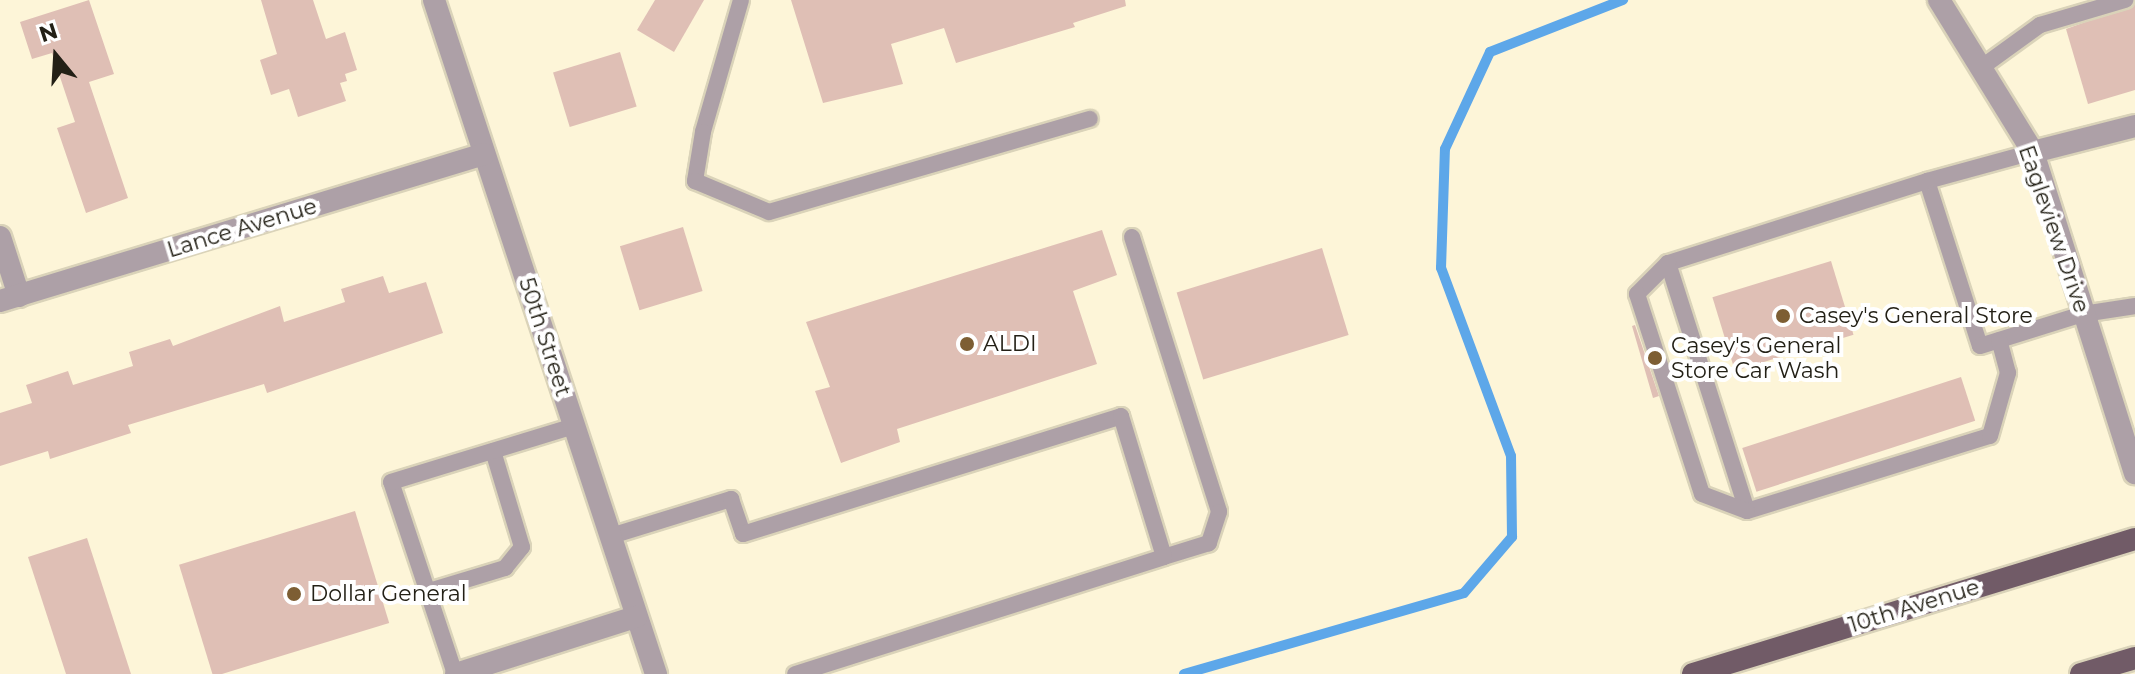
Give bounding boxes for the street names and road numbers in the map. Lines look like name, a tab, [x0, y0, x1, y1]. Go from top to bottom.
street label: Eagleview Drive	[2013, 142, 2095, 316]
street label: Lance Avenue	[164, 193, 320, 263]
street label: 50th Street	[513, 274, 577, 400]
street label: 10th Avenue	[1845, 574, 1983, 638]

